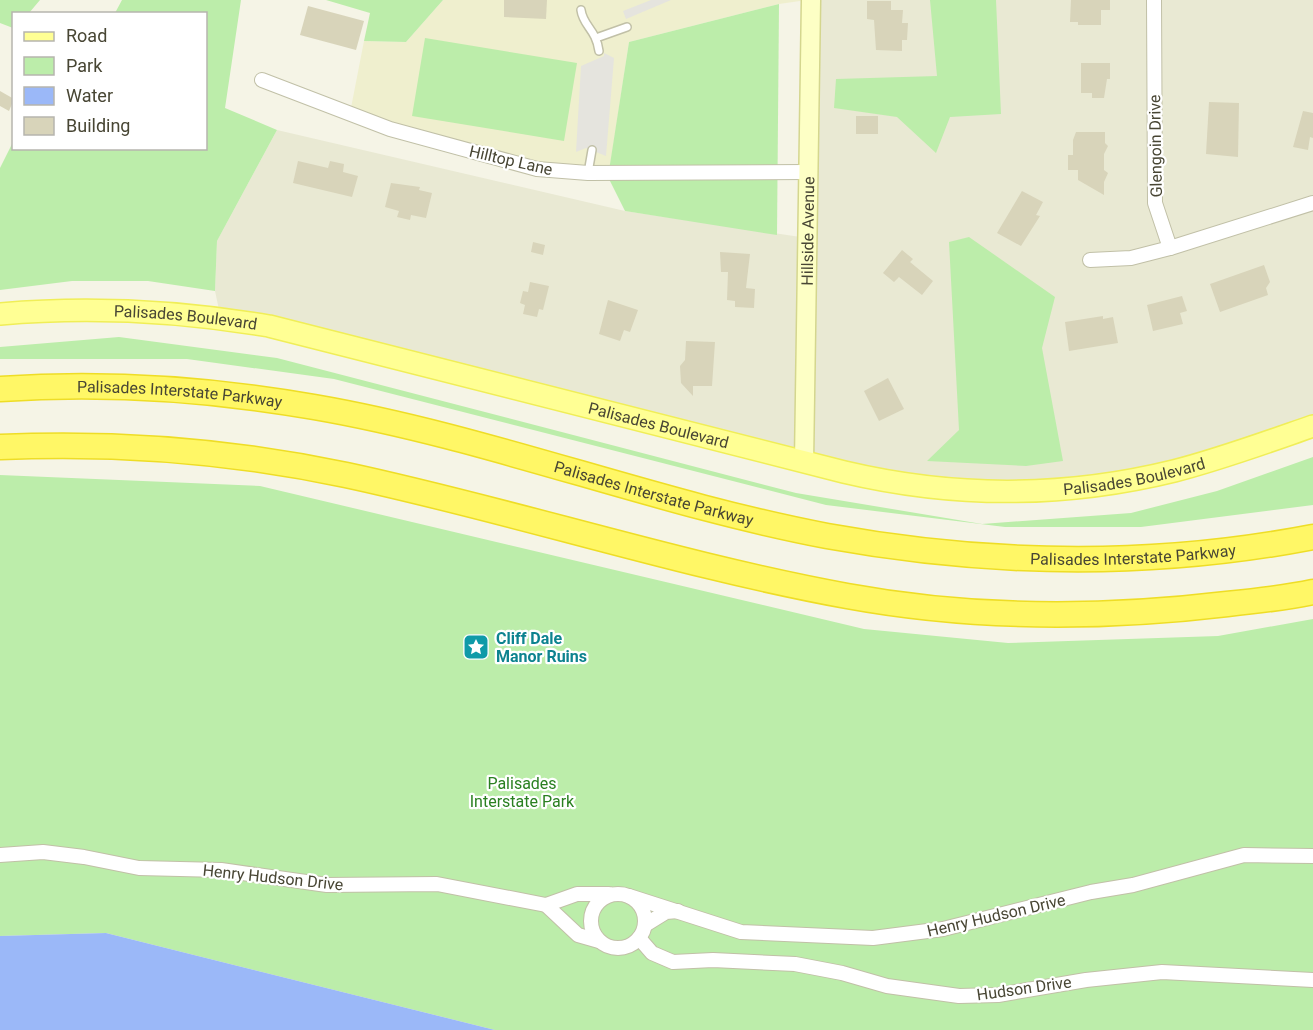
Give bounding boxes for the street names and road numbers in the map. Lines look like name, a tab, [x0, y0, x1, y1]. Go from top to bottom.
street label: Glengoin Drive	[1145, 94, 1166, 198]
street label: Hilltop Lane	[467, 142, 554, 179]
street label: Hillside Avenue	[798, 176, 818, 286]
street label: Palisades Boulevard	[114, 302, 259, 334]
street label: Palisades Interstate Parkway	[77, 377, 284, 412]
street label: Palisades Boulevard	[586, 398, 731, 452]
street label: Palisades Boulevard	[1062, 454, 1207, 499]
street label: Palisades Interstate Parkway	[552, 457, 756, 530]
street label: Palisades Interstate Parkway	[1030, 540, 1237, 569]
street label: Henry Hudson Drive	[202, 861, 344, 894]
street label: Henry Hudson Drive	[925, 890, 1067, 941]
street label: Hudson Drive	[976, 972, 1073, 1005]

